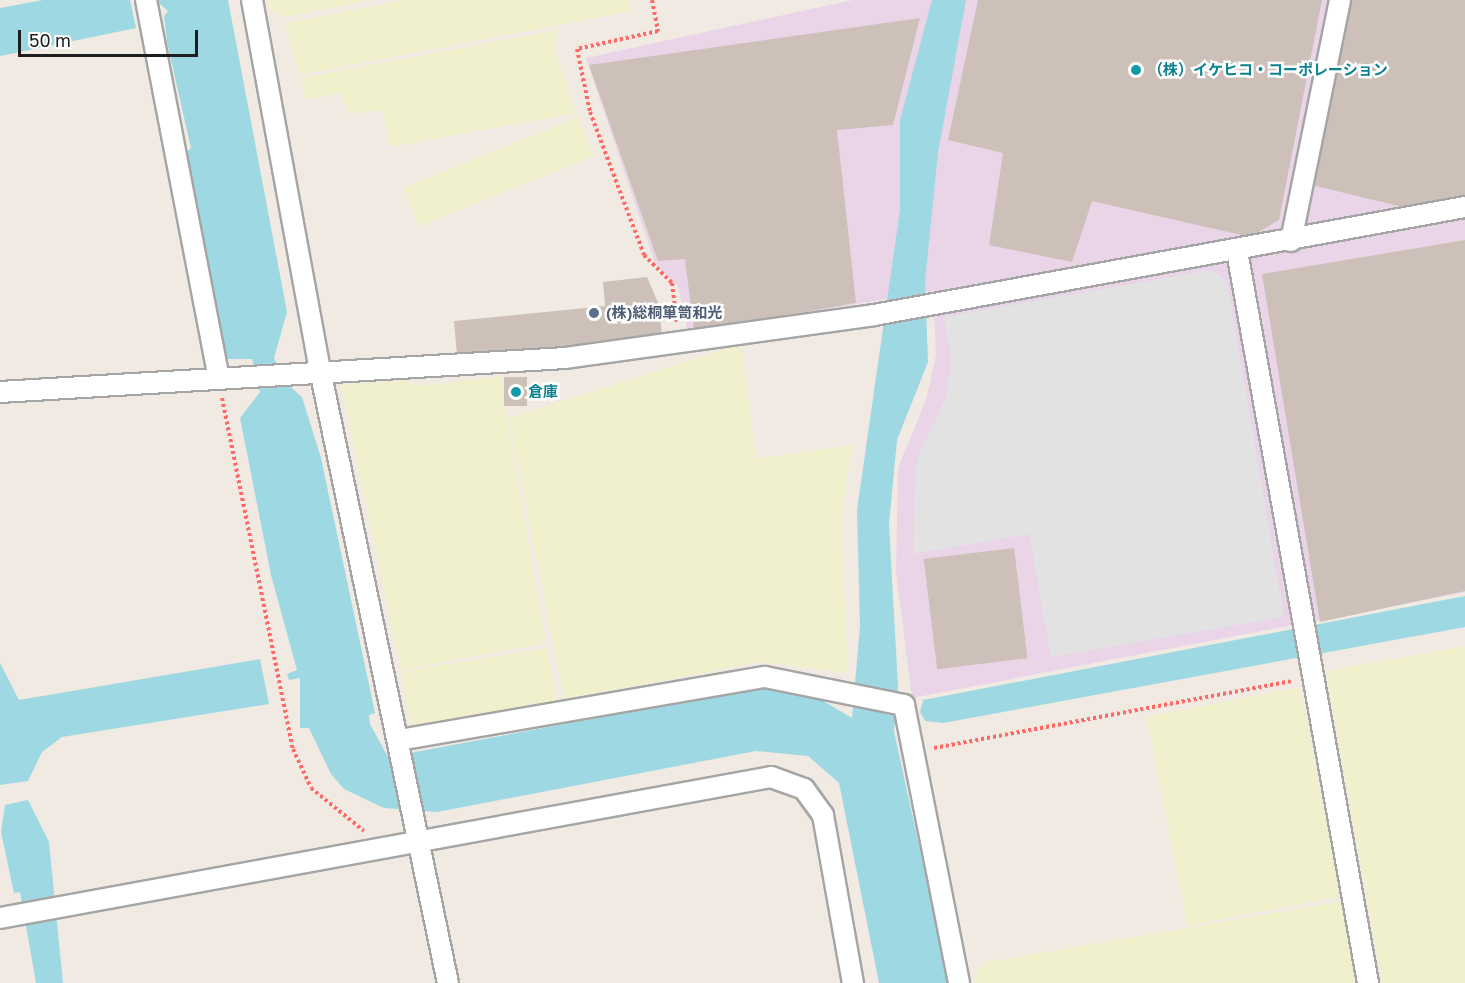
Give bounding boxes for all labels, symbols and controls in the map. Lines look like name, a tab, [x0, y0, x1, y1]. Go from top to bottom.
scale bar	[21, 18, 201, 56]
text: 50 m	[29, 29, 71, 51]
place label: （株）イケヒコ・コーポレーション	[1148, 61, 1388, 79]
marker: （株）イケヒコ・コーポレーション	[1129, 63, 1143, 77]
place label: (株)総桐箪笥和光	[606, 304, 722, 322]
marker: (株)総桐箪笥和光	[587, 306, 601, 320]
place label: 倉庫	[528, 383, 558, 401]
marker: 倉庫	[509, 385, 523, 399]

